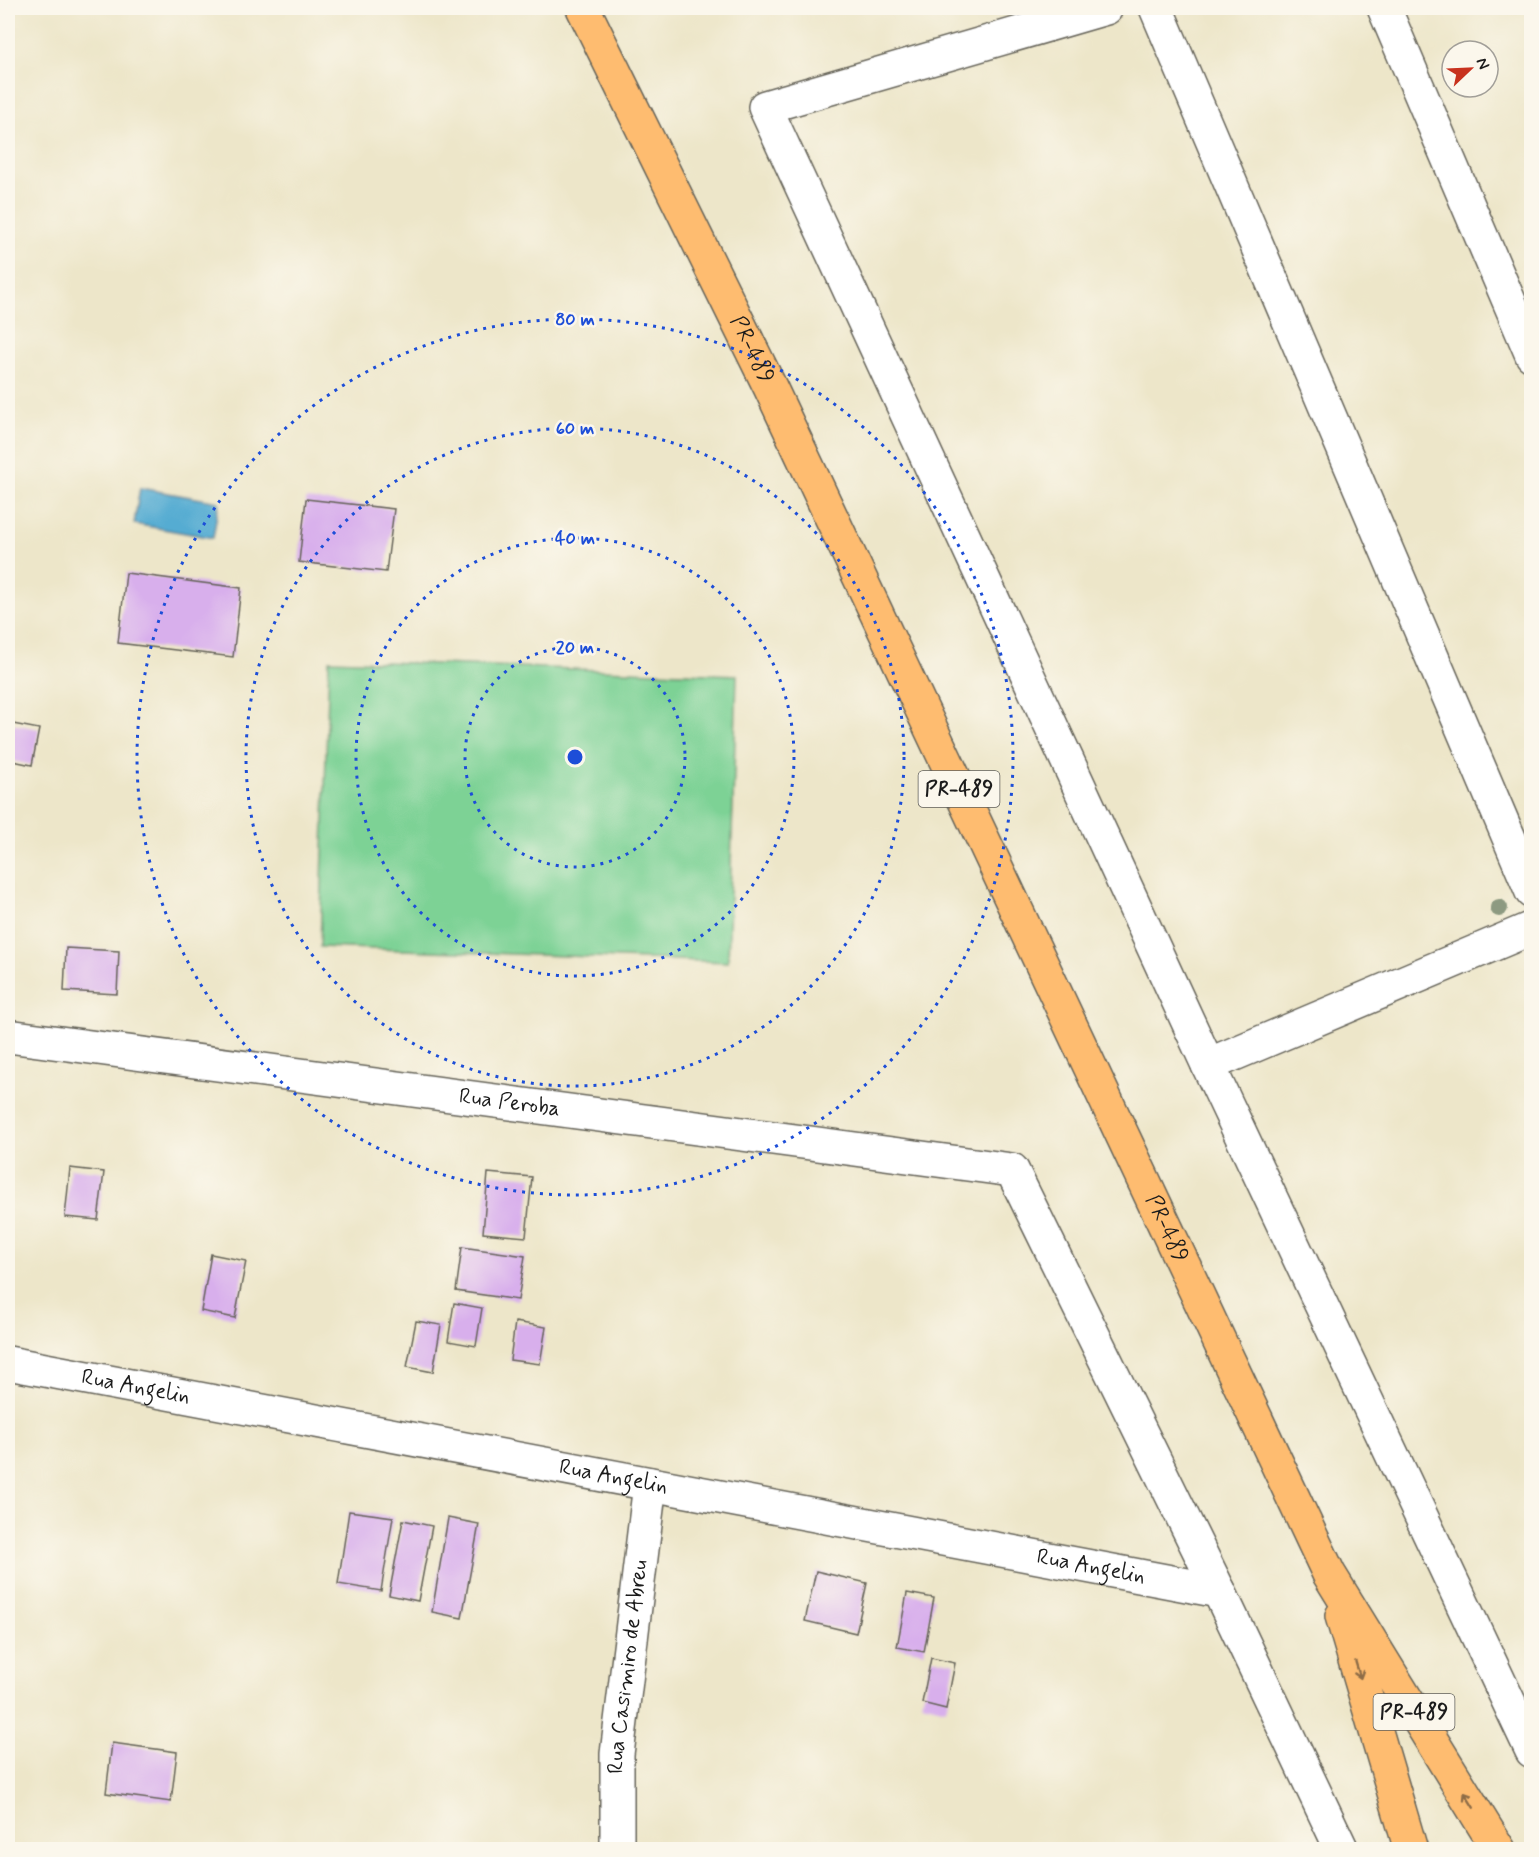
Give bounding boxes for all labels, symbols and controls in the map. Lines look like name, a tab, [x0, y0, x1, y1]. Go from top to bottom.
north arrow	[1440, 39, 1500, 99]
text: N	[1471, 55, 1494, 73]
text: 80 m	[555, 308, 595, 332]
street label: PR-489	[723, 311, 780, 388]
text: 60 m	[556, 417, 594, 441]
text: 40 m	[555, 527, 595, 551]
text: 20 m	[556, 636, 594, 660]
centre of rings	[565, 747, 585, 767]
road number: PR-489	[918, 771, 1000, 807]
street label: Rua Peroba	[457, 1082, 562, 1124]
street label: PR-489	[1138, 1190, 1194, 1267]
street label: Rua Angelin	[79, 1363, 192, 1411]
street label: Rua Angelin	[557, 1453, 670, 1501]
street label: Rua Angelin	[1034, 1543, 1148, 1591]
street label: Rua Casimiro de Abreu	[603, 1558, 655, 1774]
one-way arrow	[1353, 1660, 1364, 1679]
road number: PR-489	[1374, 1694, 1454, 1730]
one-way arrow	[1462, 1792, 1474, 1809]

